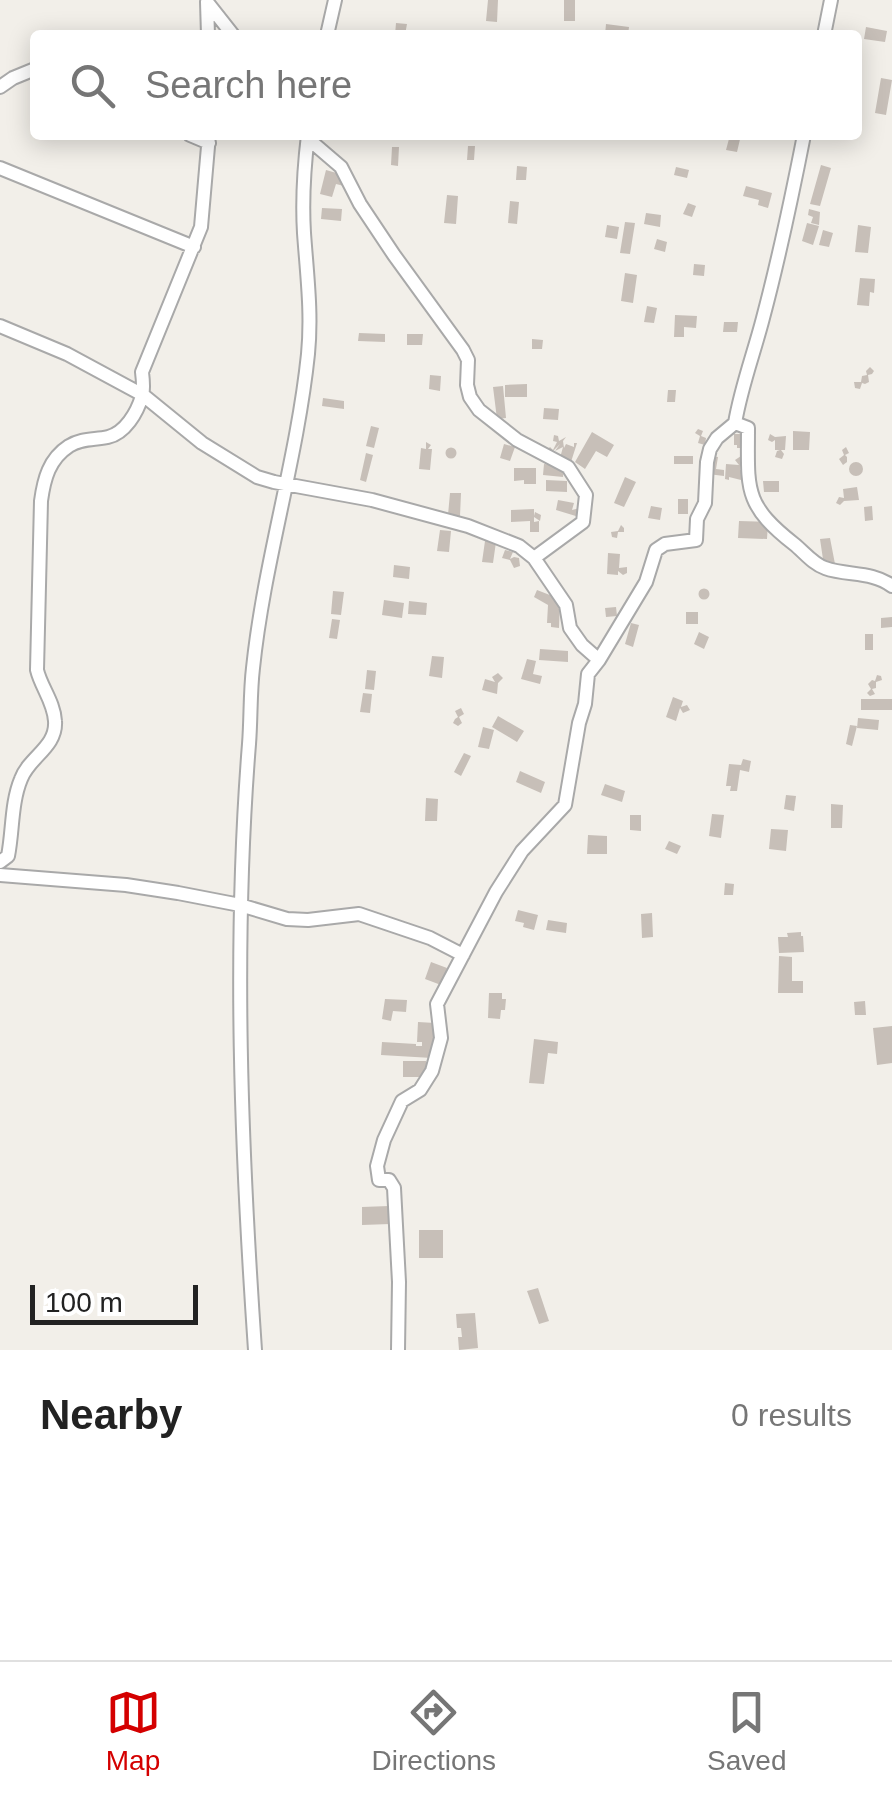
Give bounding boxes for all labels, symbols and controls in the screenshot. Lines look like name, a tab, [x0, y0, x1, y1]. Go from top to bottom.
search box	[30, 30, 862, 140]
icon: search	[65, 58, 120, 113]
text: Search here	[145, 64, 352, 106]
scale bar	[30, 1280, 198, 1324]
text: 100 m	[45, 1287, 123, 1318]
text: Nearby	[40, 1391, 182, 1438]
text: 0 results	[731, 1397, 852, 1433]
tab: Map	[106, 1685, 161, 1777]
tab: Directions	[372, 1685, 496, 1777]
tab: Saved	[707, 1685, 786, 1777]

